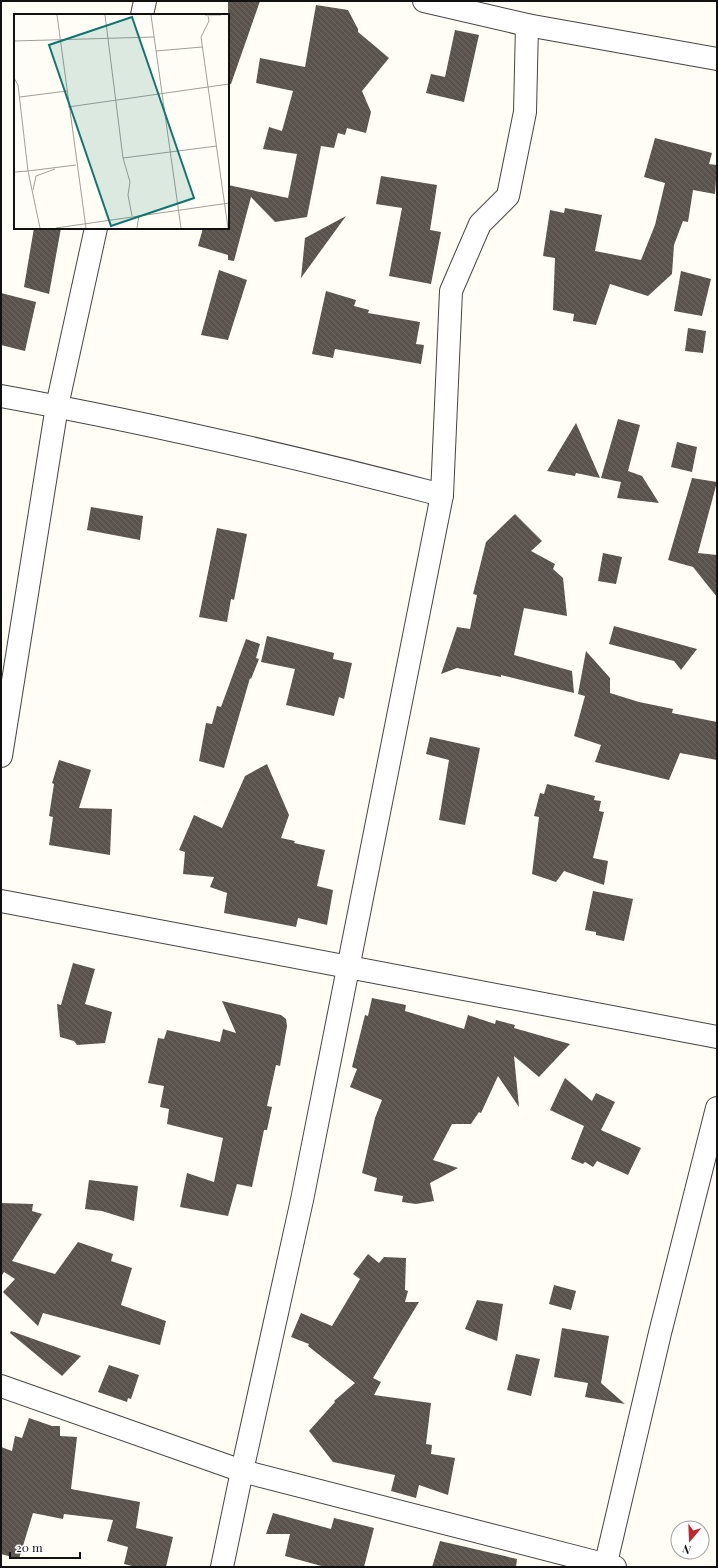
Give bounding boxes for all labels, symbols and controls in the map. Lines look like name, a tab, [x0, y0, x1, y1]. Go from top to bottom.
inset map	[14, 14, 229, 229]
north arrow	[670, 1520, 710, 1560]
scale bar	[10, 1534, 80, 1560]
text: 20 m	[16, 1539, 43, 1555]
text: N	[680, 1542, 693, 1558]

